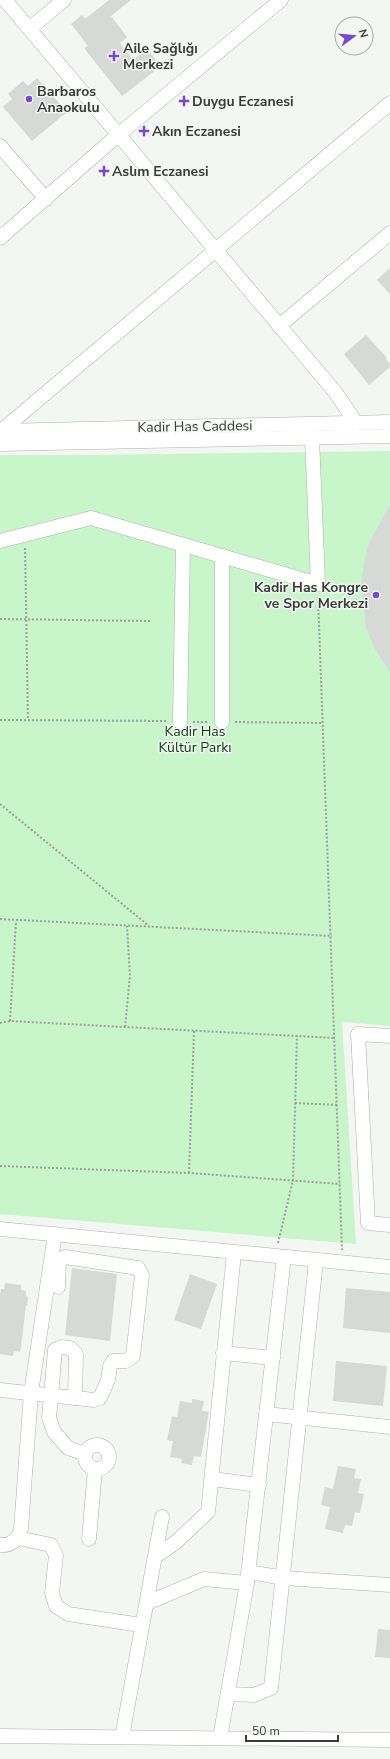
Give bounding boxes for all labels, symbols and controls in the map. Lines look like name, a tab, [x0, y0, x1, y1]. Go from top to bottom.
north arrow	[334, 16, 374, 56]
text: N	[355, 27, 371, 39]
place label: Aile Sağlığı Merkezi	[123, 39, 198, 74]
marker: Aile Sağlığı Merkezi	[108, 50, 120, 62]
place label: Barbaros Anaokulu	[37, 82, 100, 117]
place label: Duygu Eczanesi	[192, 92, 294, 111]
marker: Barbaros Anaokulu	[24, 94, 34, 104]
marker: Duygu Eczanesi	[179, 96, 189, 106]
place label: Akın Eczanesi	[152, 122, 241, 141]
marker: Akın Eczanesi	[139, 126, 149, 136]
place label: Aslım Eczanesi	[112, 162, 209, 181]
marker: Aslım Eczanesi	[99, 166, 109, 176]
street label: Kadir Has Caddesi	[137, 416, 253, 437]
place label: Kadir Has Kongre ve Spor Merkezi	[254, 578, 368, 613]
marker: Kadir Has Kongre ve Spor Merkezi	[371, 590, 381, 600]
park label: Kadir Has Kültür Parkı	[158, 722, 232, 757]
scale bar	[246, 1717, 338, 1743]
text: 50 m	[252, 1723, 280, 1739]

